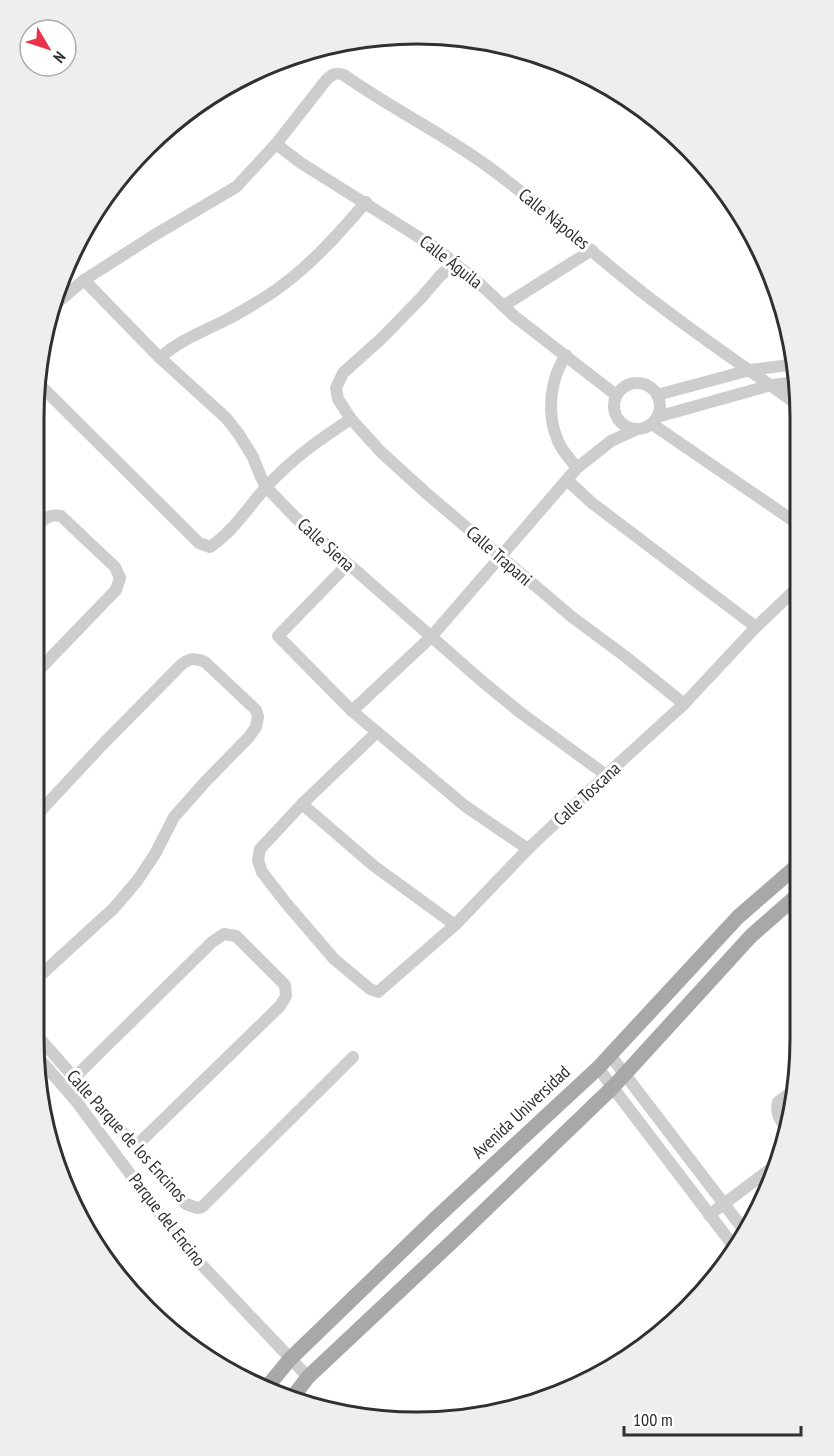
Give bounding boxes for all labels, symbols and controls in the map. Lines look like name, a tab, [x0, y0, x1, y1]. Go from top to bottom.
north arrow	[18, 18, 78, 78]
text: N	[49, 48, 70, 67]
street label: Calle Nápoles	[514, 183, 595, 254]
street label: Calle Águila	[415, 230, 487, 293]
street label: Calle Siena	[293, 513, 360, 576]
street label: Calle Trapani	[462, 521, 537, 591]
street label: Calle Toscana	[548, 757, 625, 830]
street label: Avenida Universidad	[467, 1060, 575, 1163]
street label: Calle Parque de los Encinos	[62, 1065, 193, 1207]
street label: Parque del Encino	[124, 1169, 211, 1271]
scale bar	[624, 1399, 801, 1437]
text: 100 m	[633, 1408, 673, 1431]

